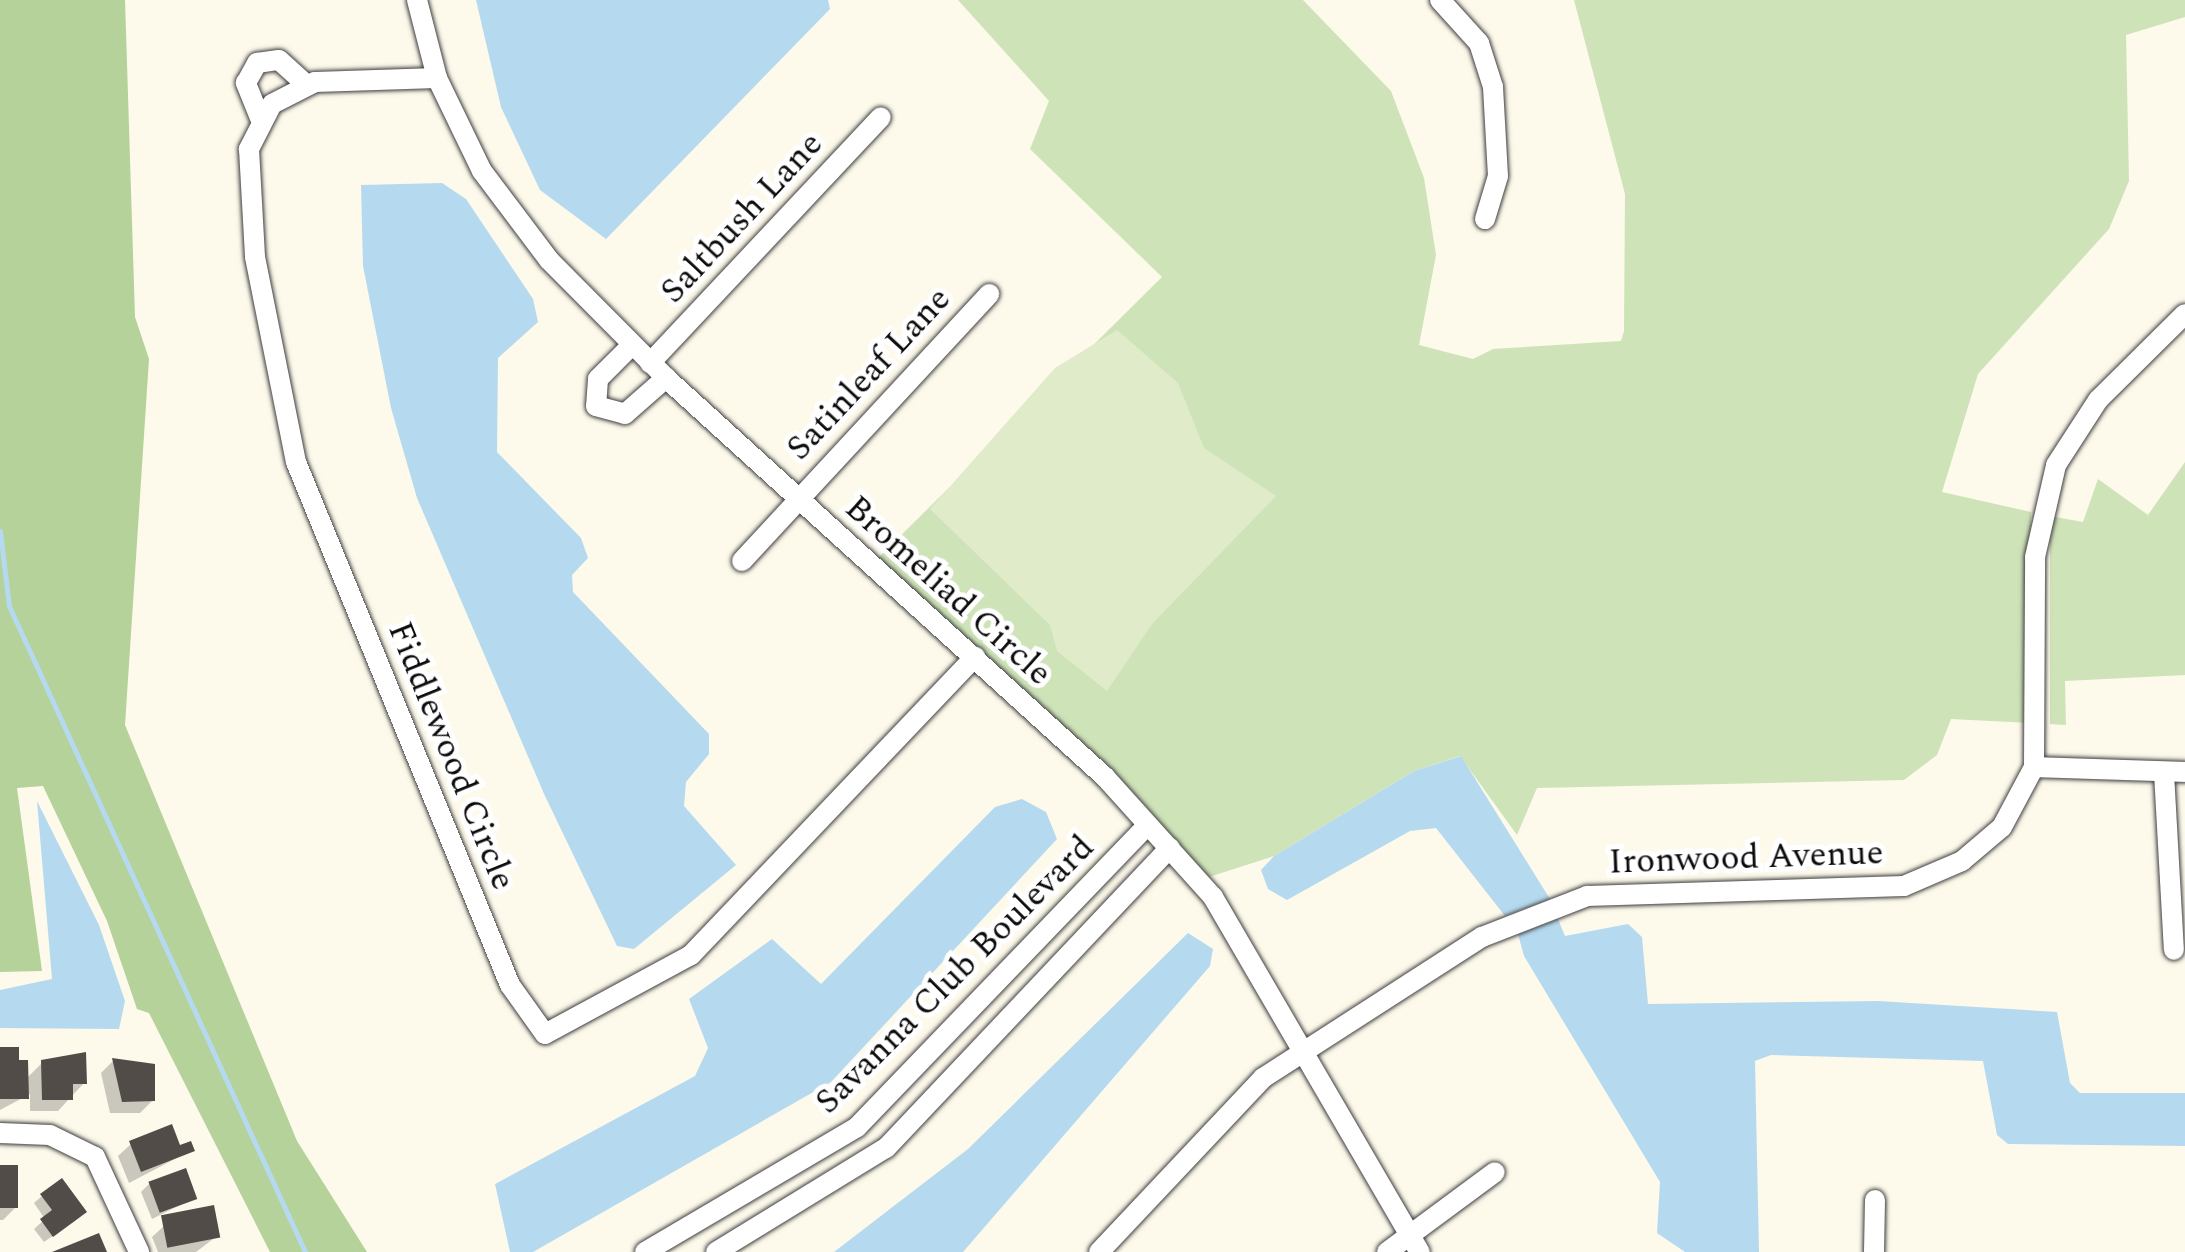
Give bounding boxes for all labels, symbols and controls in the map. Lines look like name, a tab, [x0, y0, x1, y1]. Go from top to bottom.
street label: Saltbush Lane	[652, 124, 832, 312]
street label: Satinleaf Lane	[778, 279, 960, 469]
street label: Bromeliad Circle	[836, 487, 1060, 695]
street label: Fiddlewood Circle	[378, 616, 524, 896]
street label: Savanna Club Boulevard	[807, 827, 1103, 1123]
street label: Ironwood Avenue	[1608, 832, 1884, 884]

